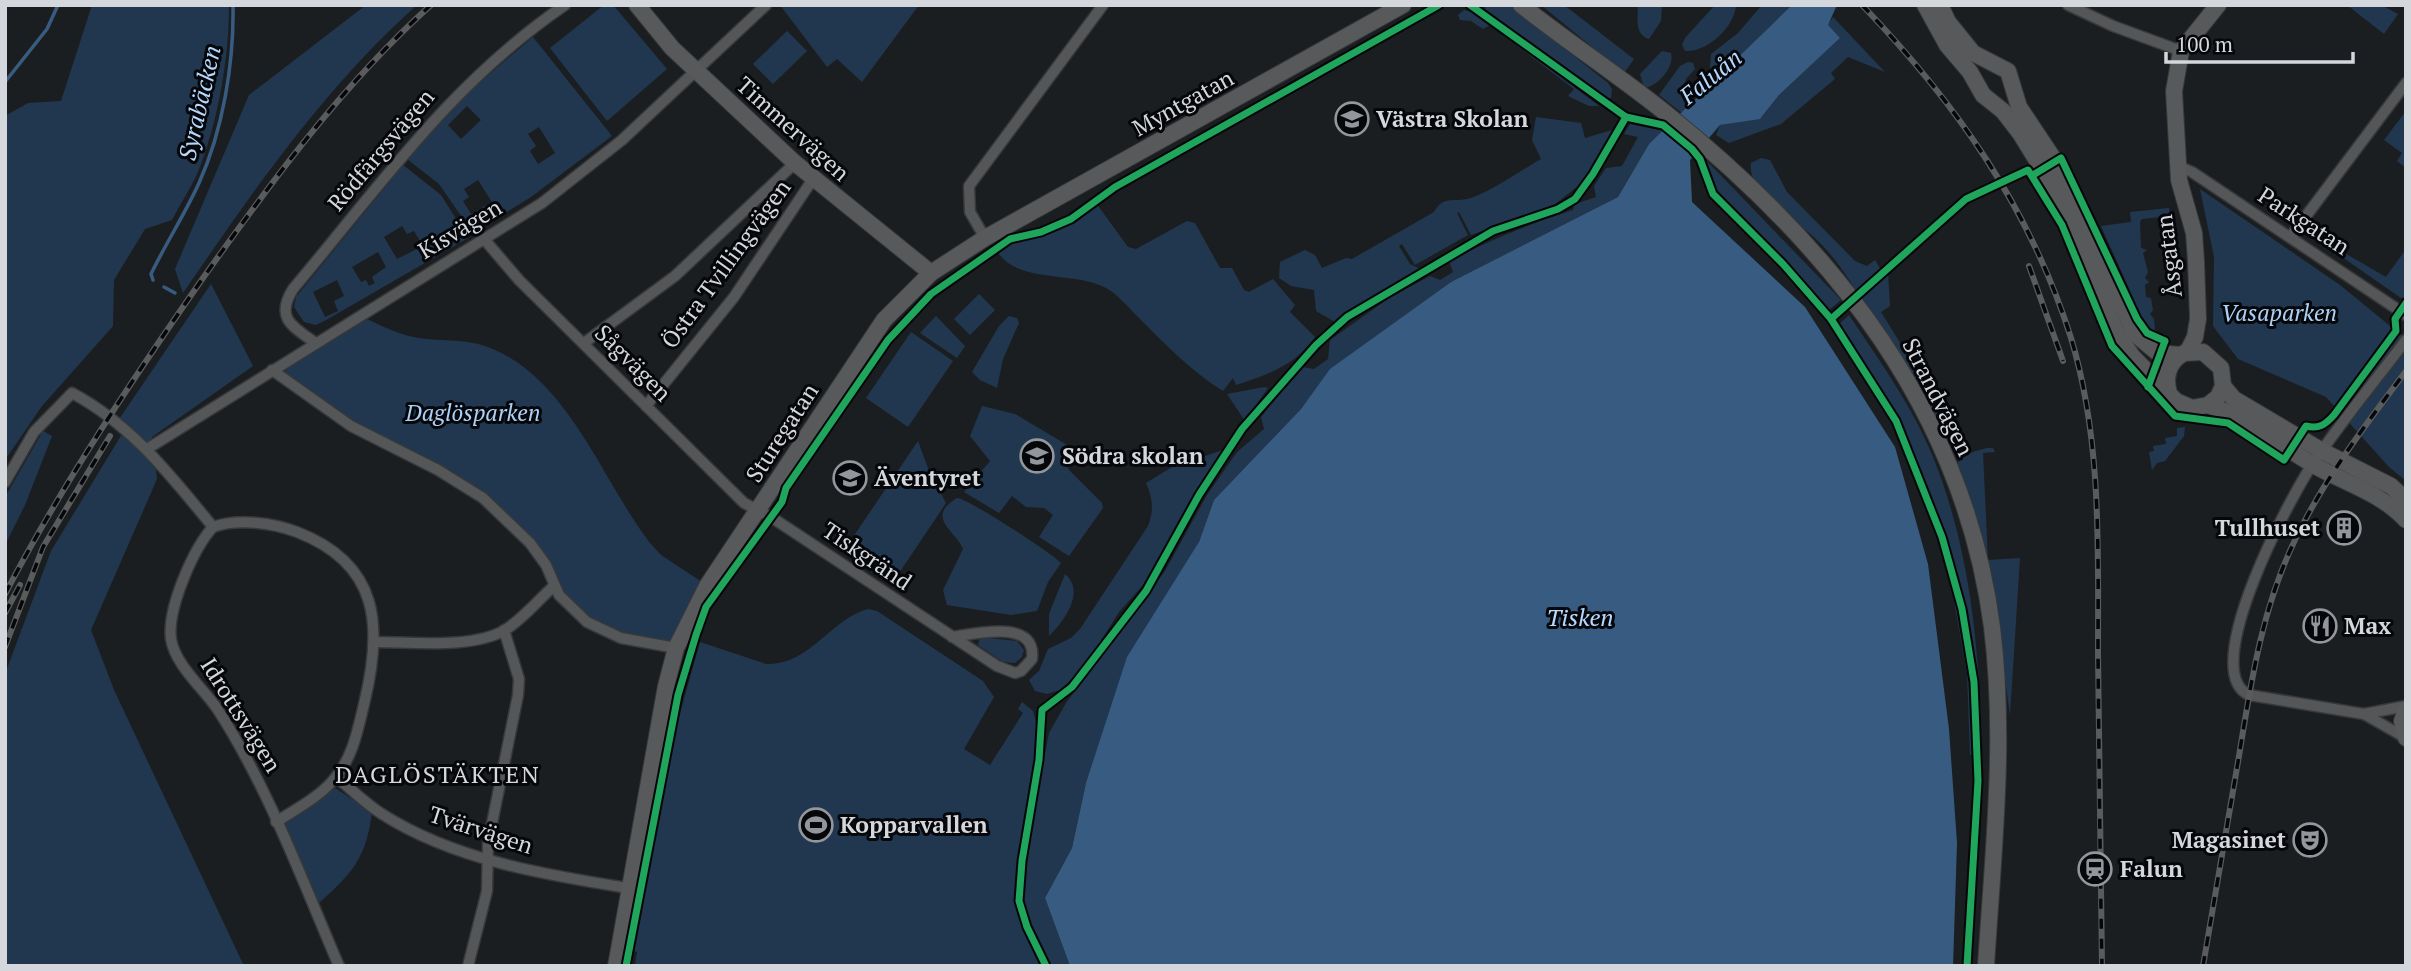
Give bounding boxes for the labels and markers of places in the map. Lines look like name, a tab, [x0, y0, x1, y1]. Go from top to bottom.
school or university icon: Västra Skolan	[1333, 100, 1371, 138]
place label: Västra Skolan	[1376, 103, 1528, 134]
school or university icon: Södra skolan	[1018, 437, 1056, 475]
place label: Södra skolan	[1062, 440, 1204, 471]
school or university icon: Äventyret	[831, 459, 869, 497]
place label: Äventyret	[874, 462, 981, 493]
building icon: Tullhuset	[2325, 509, 2363, 547]
place label: Tullhuset	[2215, 512, 2320, 543]
restaurant icon: Max	[2301, 607, 2339, 645]
place label: Max	[2344, 610, 2391, 641]
sports icon: Kopparvallen	[797, 806, 835, 844]
place label: Kopparvallen	[840, 809, 988, 840]
theatre icon: Magasinet	[2291, 821, 2329, 859]
place label: Magasinet	[2172, 824, 2286, 855]
station icon: Falun	[2076, 850, 2114, 888]
place label: Falun	[2120, 853, 2183, 884]

